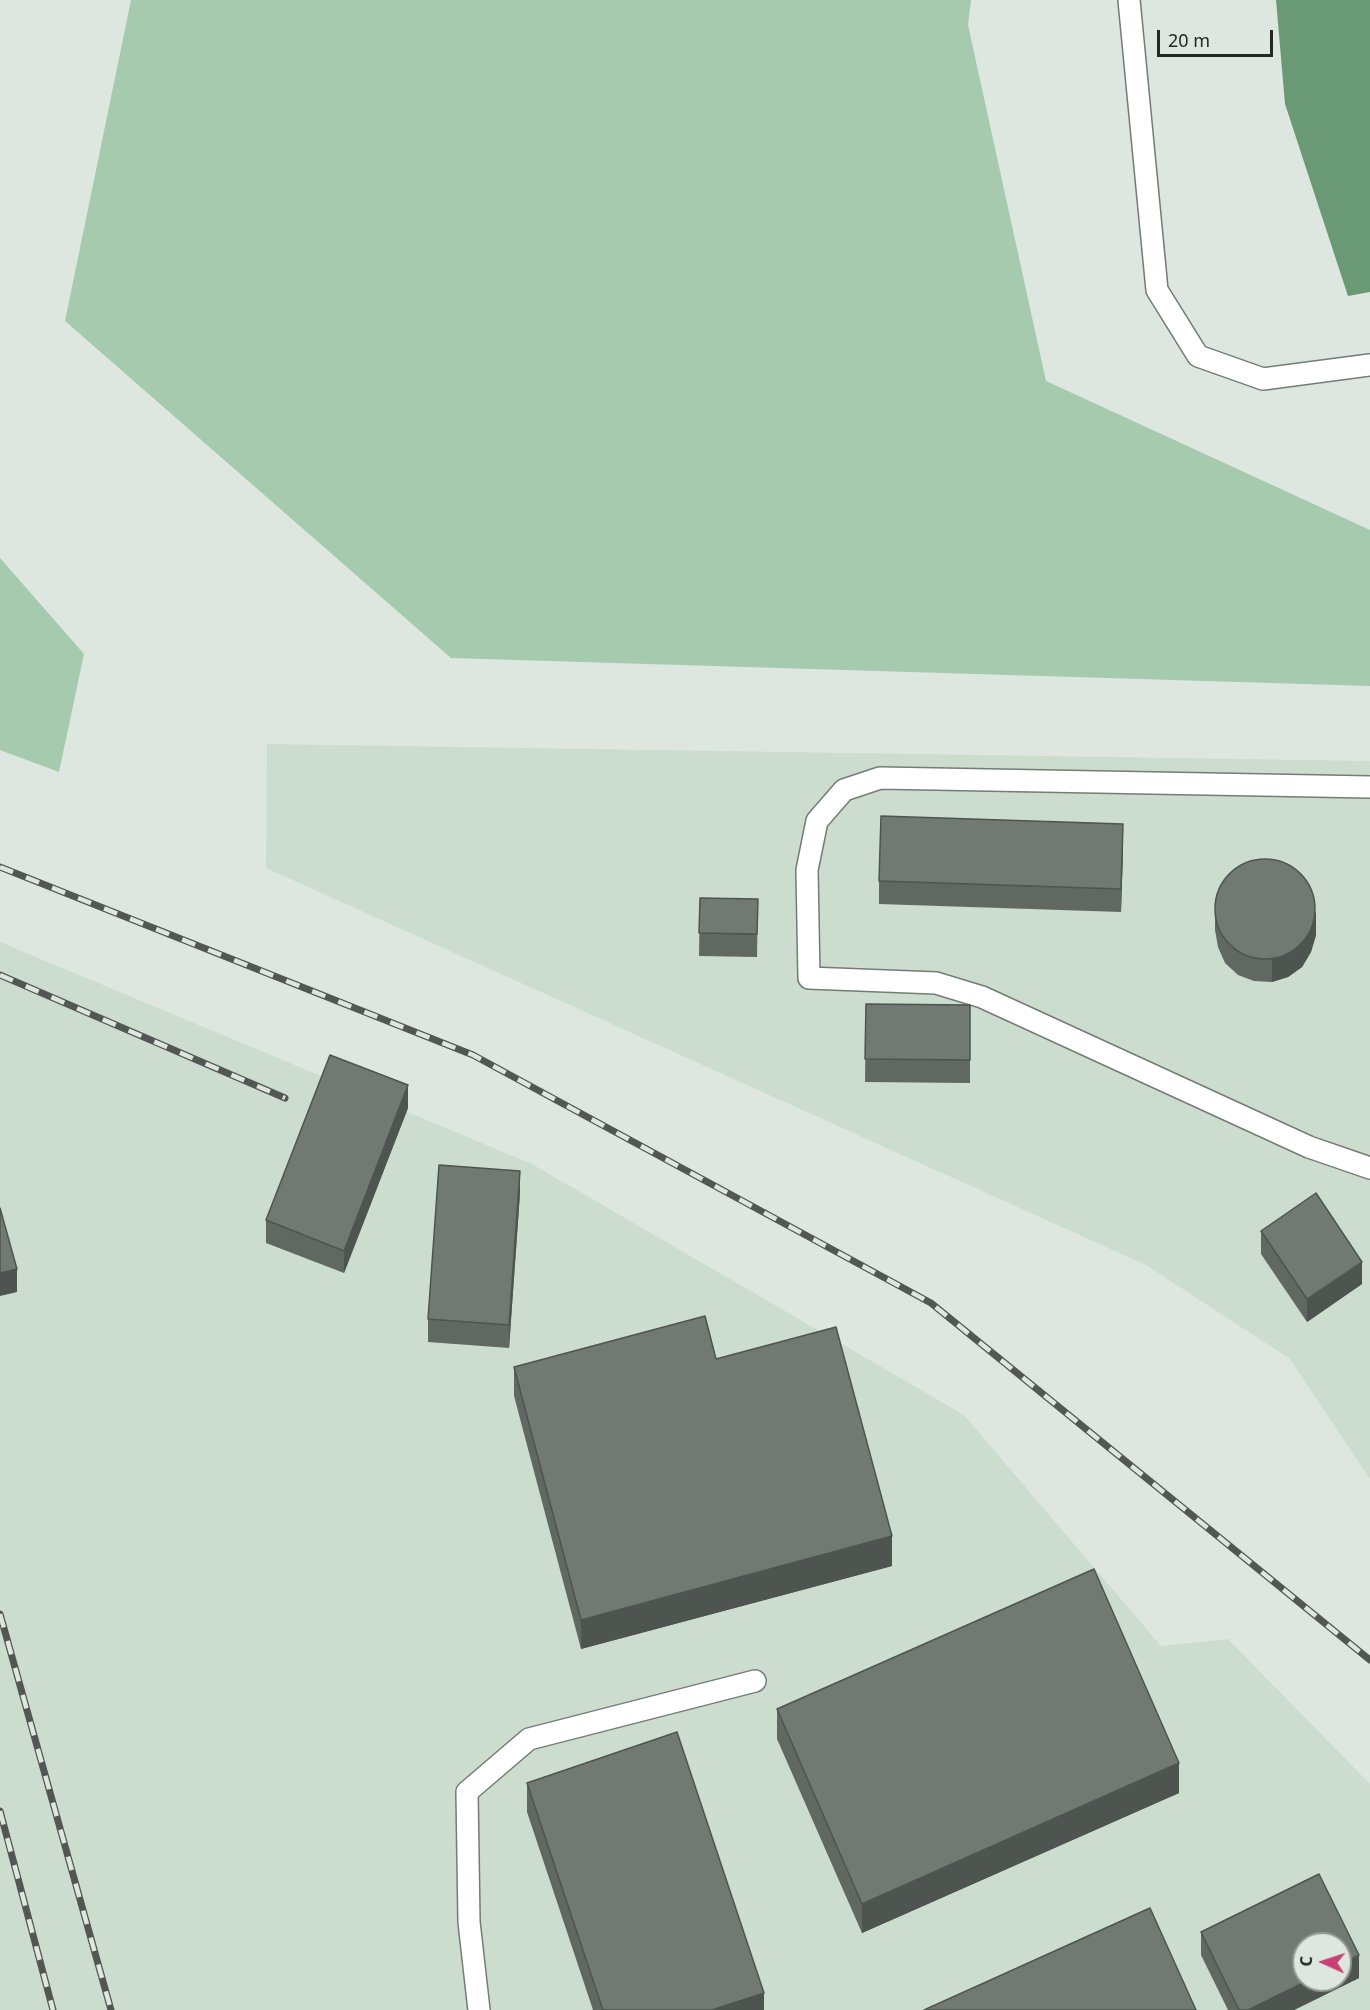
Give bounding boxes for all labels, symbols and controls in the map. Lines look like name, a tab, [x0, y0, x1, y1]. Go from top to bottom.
scale bar	[1160, 18, 1276, 56]
text: 20 m	[1168, 28, 1210, 52]
north arrow	[1292, 1932, 1352, 1992]
text: С	[1295, 1955, 1317, 1967]

